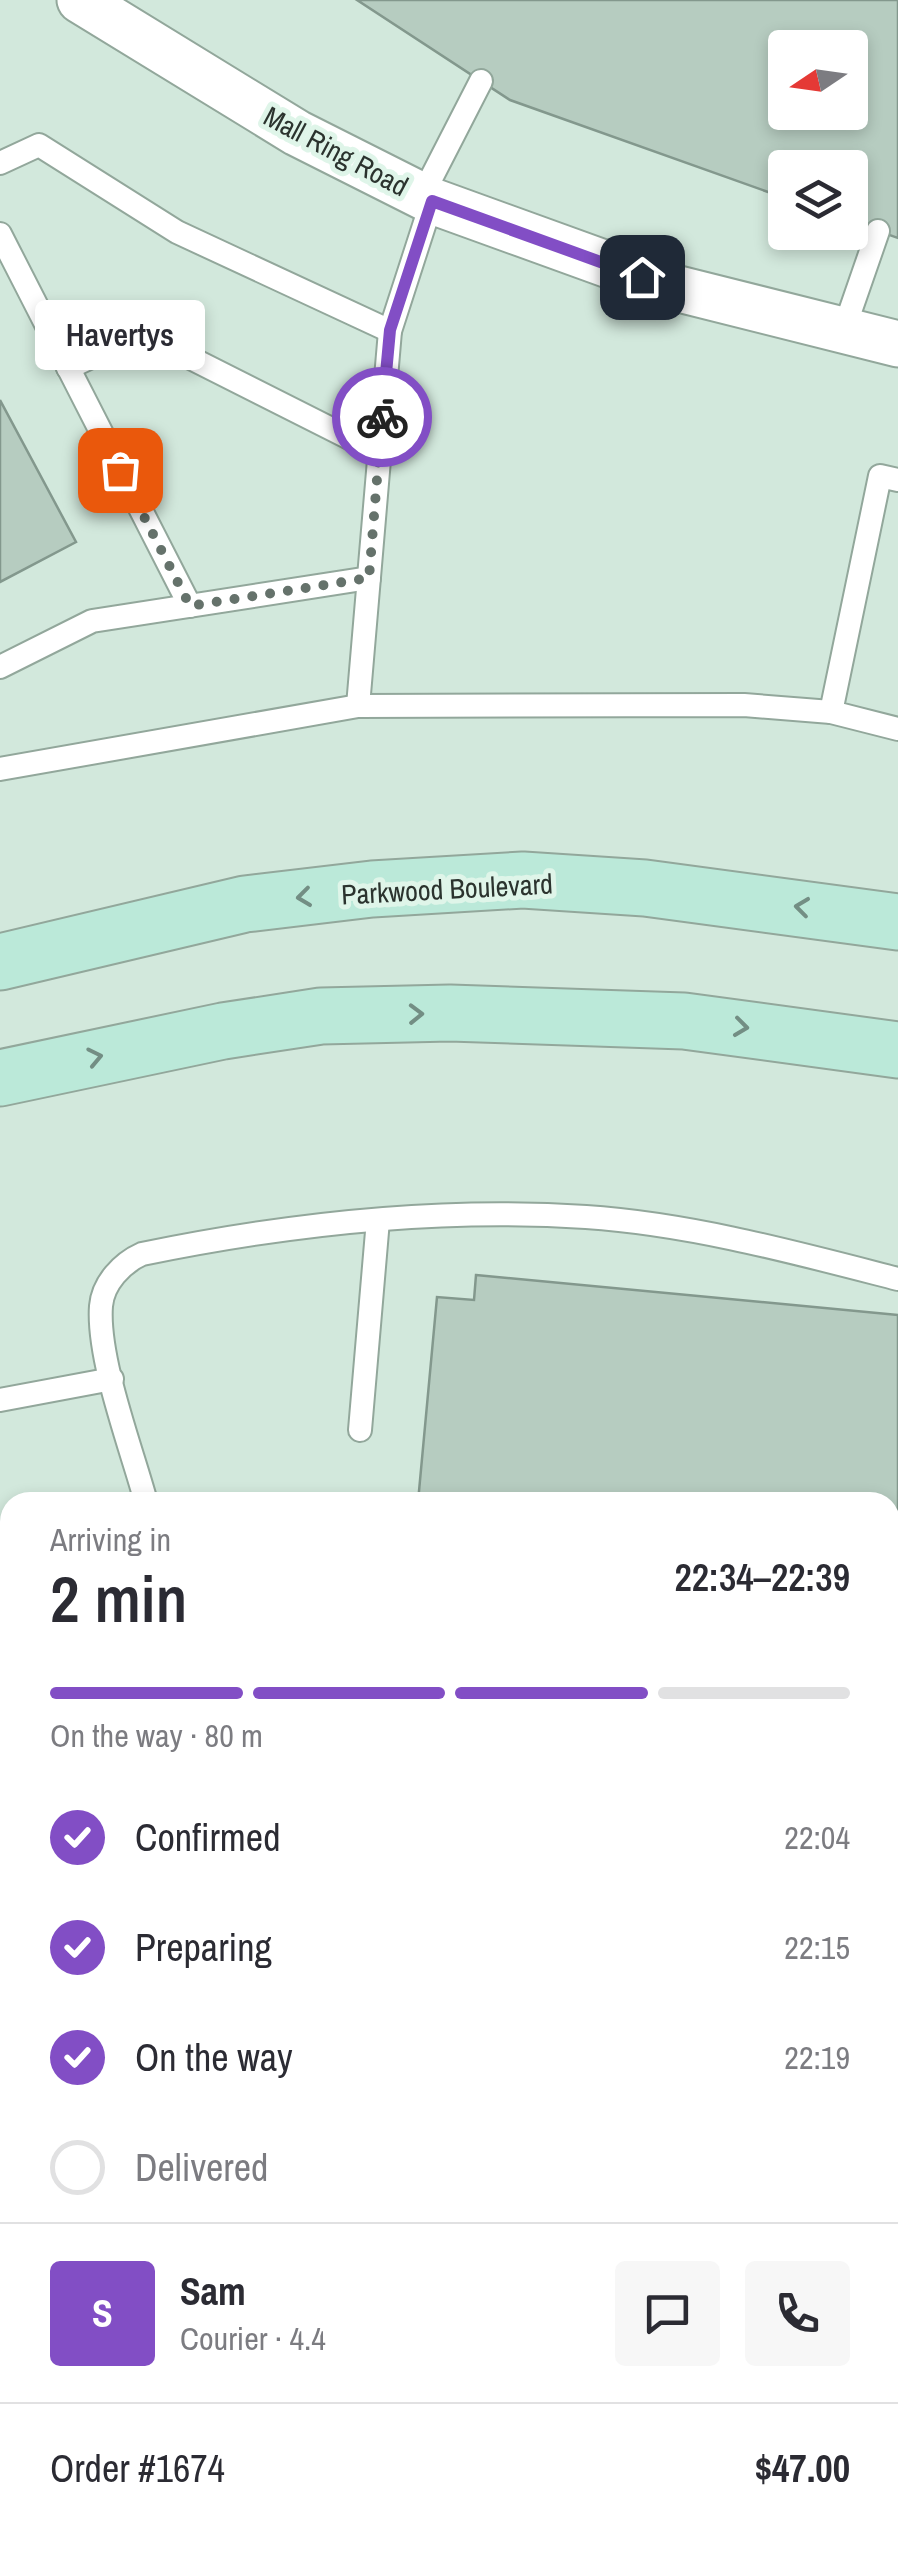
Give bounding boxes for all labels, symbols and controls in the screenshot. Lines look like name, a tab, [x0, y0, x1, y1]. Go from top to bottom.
north arrow	[768, 30, 868, 130]
map controls	[768, 30, 868, 250]
street label: Mall Ring Road	[257, 97, 415, 205]
button: layers	[768, 150, 868, 250]
pin	[600, 235, 685, 320]
icon: home	[615, 250, 670, 305]
callout: Havertys	[35, 300, 205, 370]
text: Havertys	[66, 313, 174, 356]
courier	[332, 367, 432, 467]
icon: bike	[355, 390, 410, 445]
pin	[78, 428, 163, 513]
icon: bag	[93, 443, 148, 498]
street label: Parkwood Boulevard	[340, 864, 554, 914]
one-way arrow	[296, 886, 312, 907]
one-way arrow	[793, 897, 809, 918]
one-way arrow	[409, 1003, 425, 1024]
one-way arrow	[733, 1016, 749, 1037]
one-way arrow	[86, 1048, 103, 1069]
text: Arriving in	[50, 1518, 171, 1561]
text: 22:34–22:39	[674, 1552, 850, 1603]
text: 2 min	[50, 1555, 187, 1642]
text: On the way · 80 m	[50, 1714, 263, 1757]
icon: check	[50, 1810, 105, 1865]
text: Confirmed	[135, 1812, 280, 1863]
text: 22:04	[784, 1816, 850, 1859]
icon: check	[50, 1920, 105, 1975]
text: Preparing	[135, 1922, 272, 1973]
text: 22:15	[784, 1926, 850, 1969]
icon: check	[50, 2030, 105, 2085]
text: On the way	[135, 2032, 293, 2083]
text: 22:19	[784, 2036, 850, 2079]
text: Delivered	[135, 2142, 268, 2193]
button: chat	[615, 2261, 720, 2366]
button: phone	[745, 2261, 850, 2366]
text: Sam	[180, 2266, 246, 2317]
text: S	[92, 2288, 113, 2339]
text: Courier · 4.4	[180, 2317, 326, 2360]
text: Order #1674	[50, 2443, 225, 2494]
text: $47.00	[755, 2443, 850, 2494]

